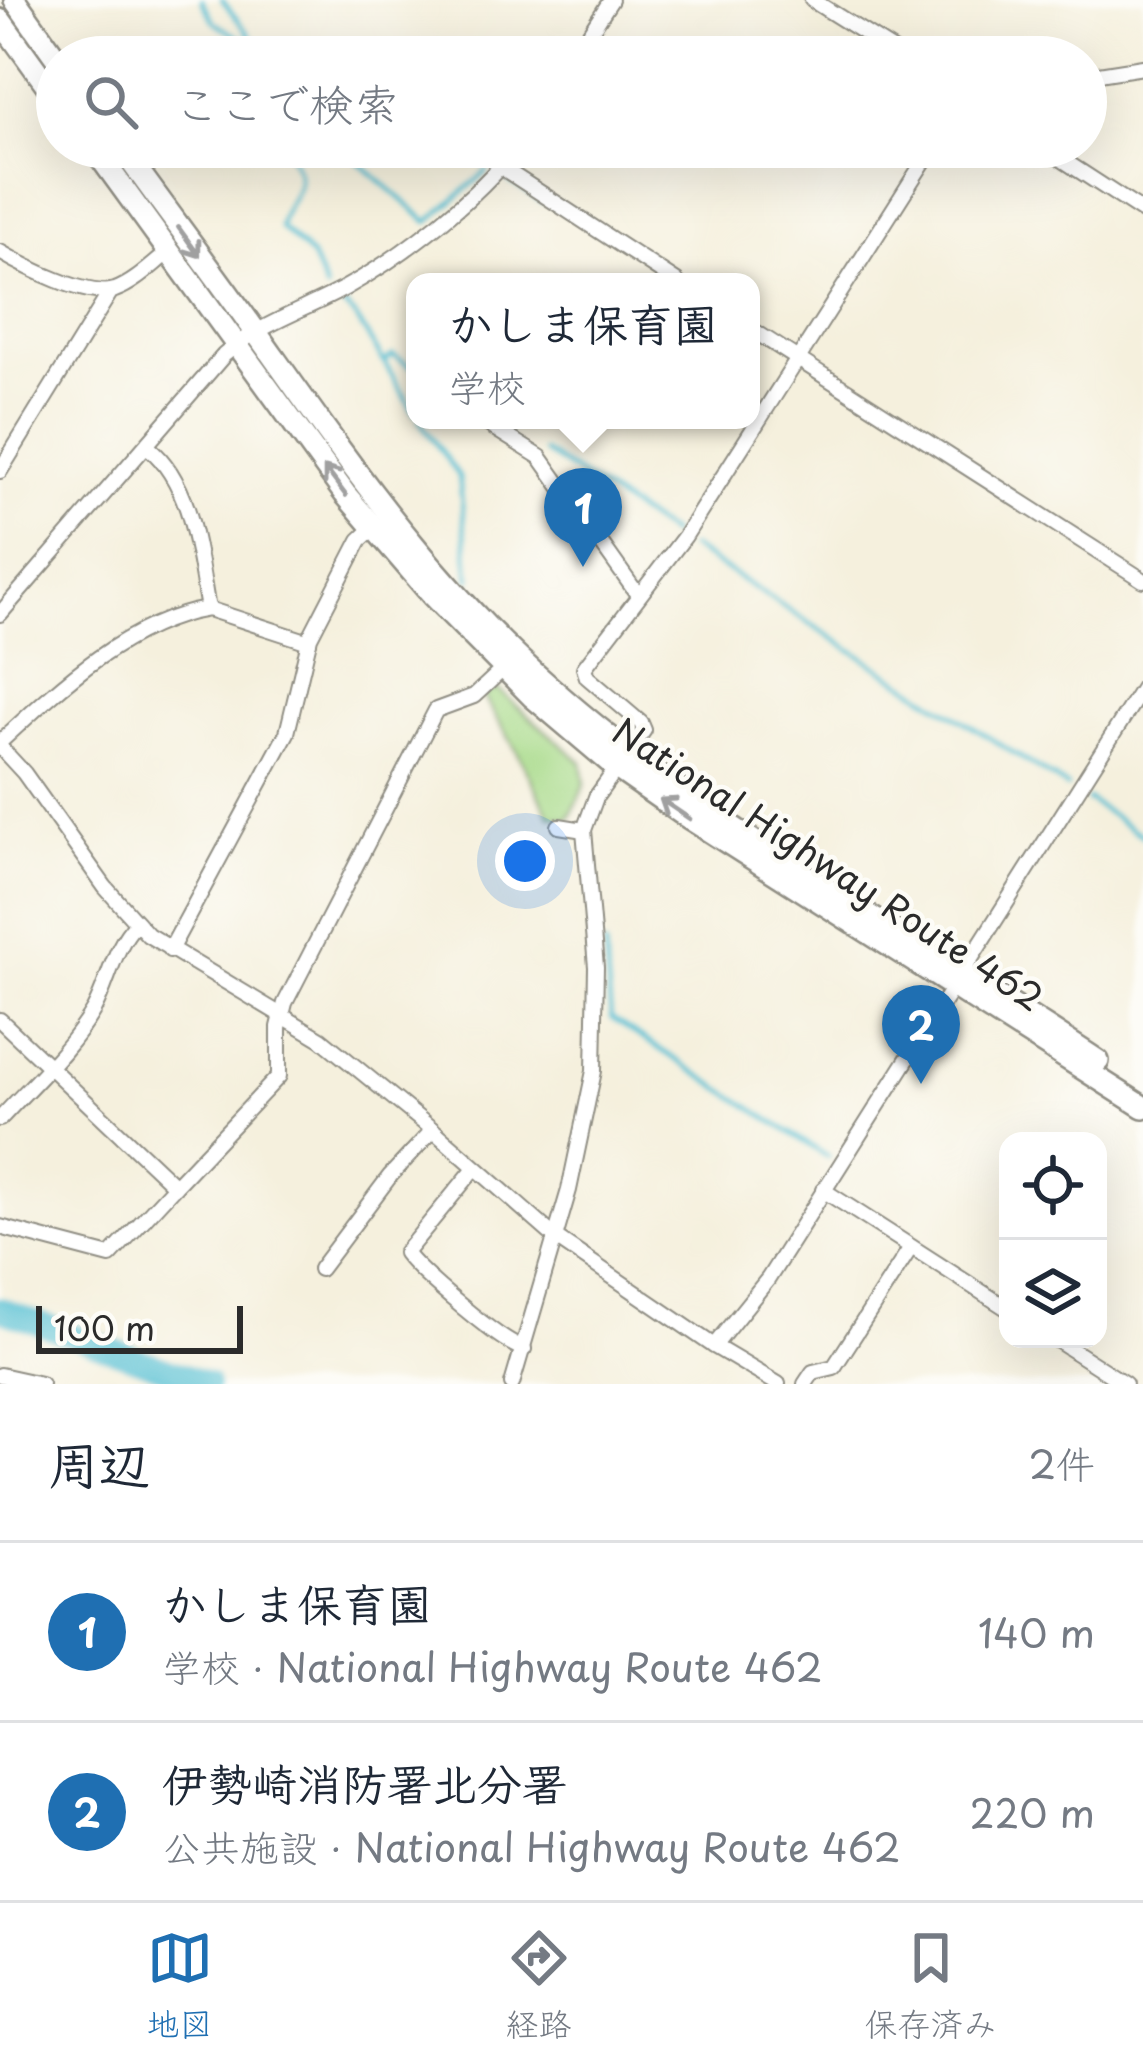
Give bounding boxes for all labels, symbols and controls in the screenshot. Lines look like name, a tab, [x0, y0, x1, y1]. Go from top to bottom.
search box	[36, 36, 1107, 168]
text: ここで検索	[174, 68, 399, 136]
icon: search	[78, 69, 144, 135]
one-way arrow	[176, 225, 202, 258]
popup	[406, 273, 760, 429]
text: かしま保育園	[448, 288, 718, 356]
text: 学校	[448, 356, 526, 415]
one-way arrow	[323, 465, 348, 498]
pin: 1	[544, 468, 622, 567]
street label: National Highway Route 462	[603, 703, 1055, 1023]
one-way arrow	[658, 796, 692, 821]
your location	[495, 831, 555, 891]
pin: 2	[882, 985, 960, 1084]
map controls	[999, 1132, 1107, 1348]
button: locate	[999, 1132, 1107, 1240]
button: layers	[999, 1240, 1107, 1348]
scale bar	[36, 1300, 243, 1353]
text: 100 m	[54, 1302, 155, 1352]
text: 周辺	[48, 1424, 150, 1501]
text: 2件	[1028, 1433, 1095, 1492]
text: かしま保育園	[162, 1568, 432, 1636]
text: 1	[78, 1602, 96, 1661]
text: 140 m	[978, 1602, 1095, 1661]
text: 学校 · National Highway Route 462	[162, 1636, 823, 1695]
text: 伊勢崎消防署北分署	[162, 1748, 567, 1816]
text: 2	[73, 1782, 101, 1841]
text: 220 m	[970, 1782, 1095, 1841]
text: 公共施設 · National Highway Route 462	[162, 1816, 901, 1875]
tab: 地図	[147, 1925, 213, 2047]
tab: 経路	[506, 1925, 572, 2047]
tab: 保存済み	[865, 1925, 997, 2047]

